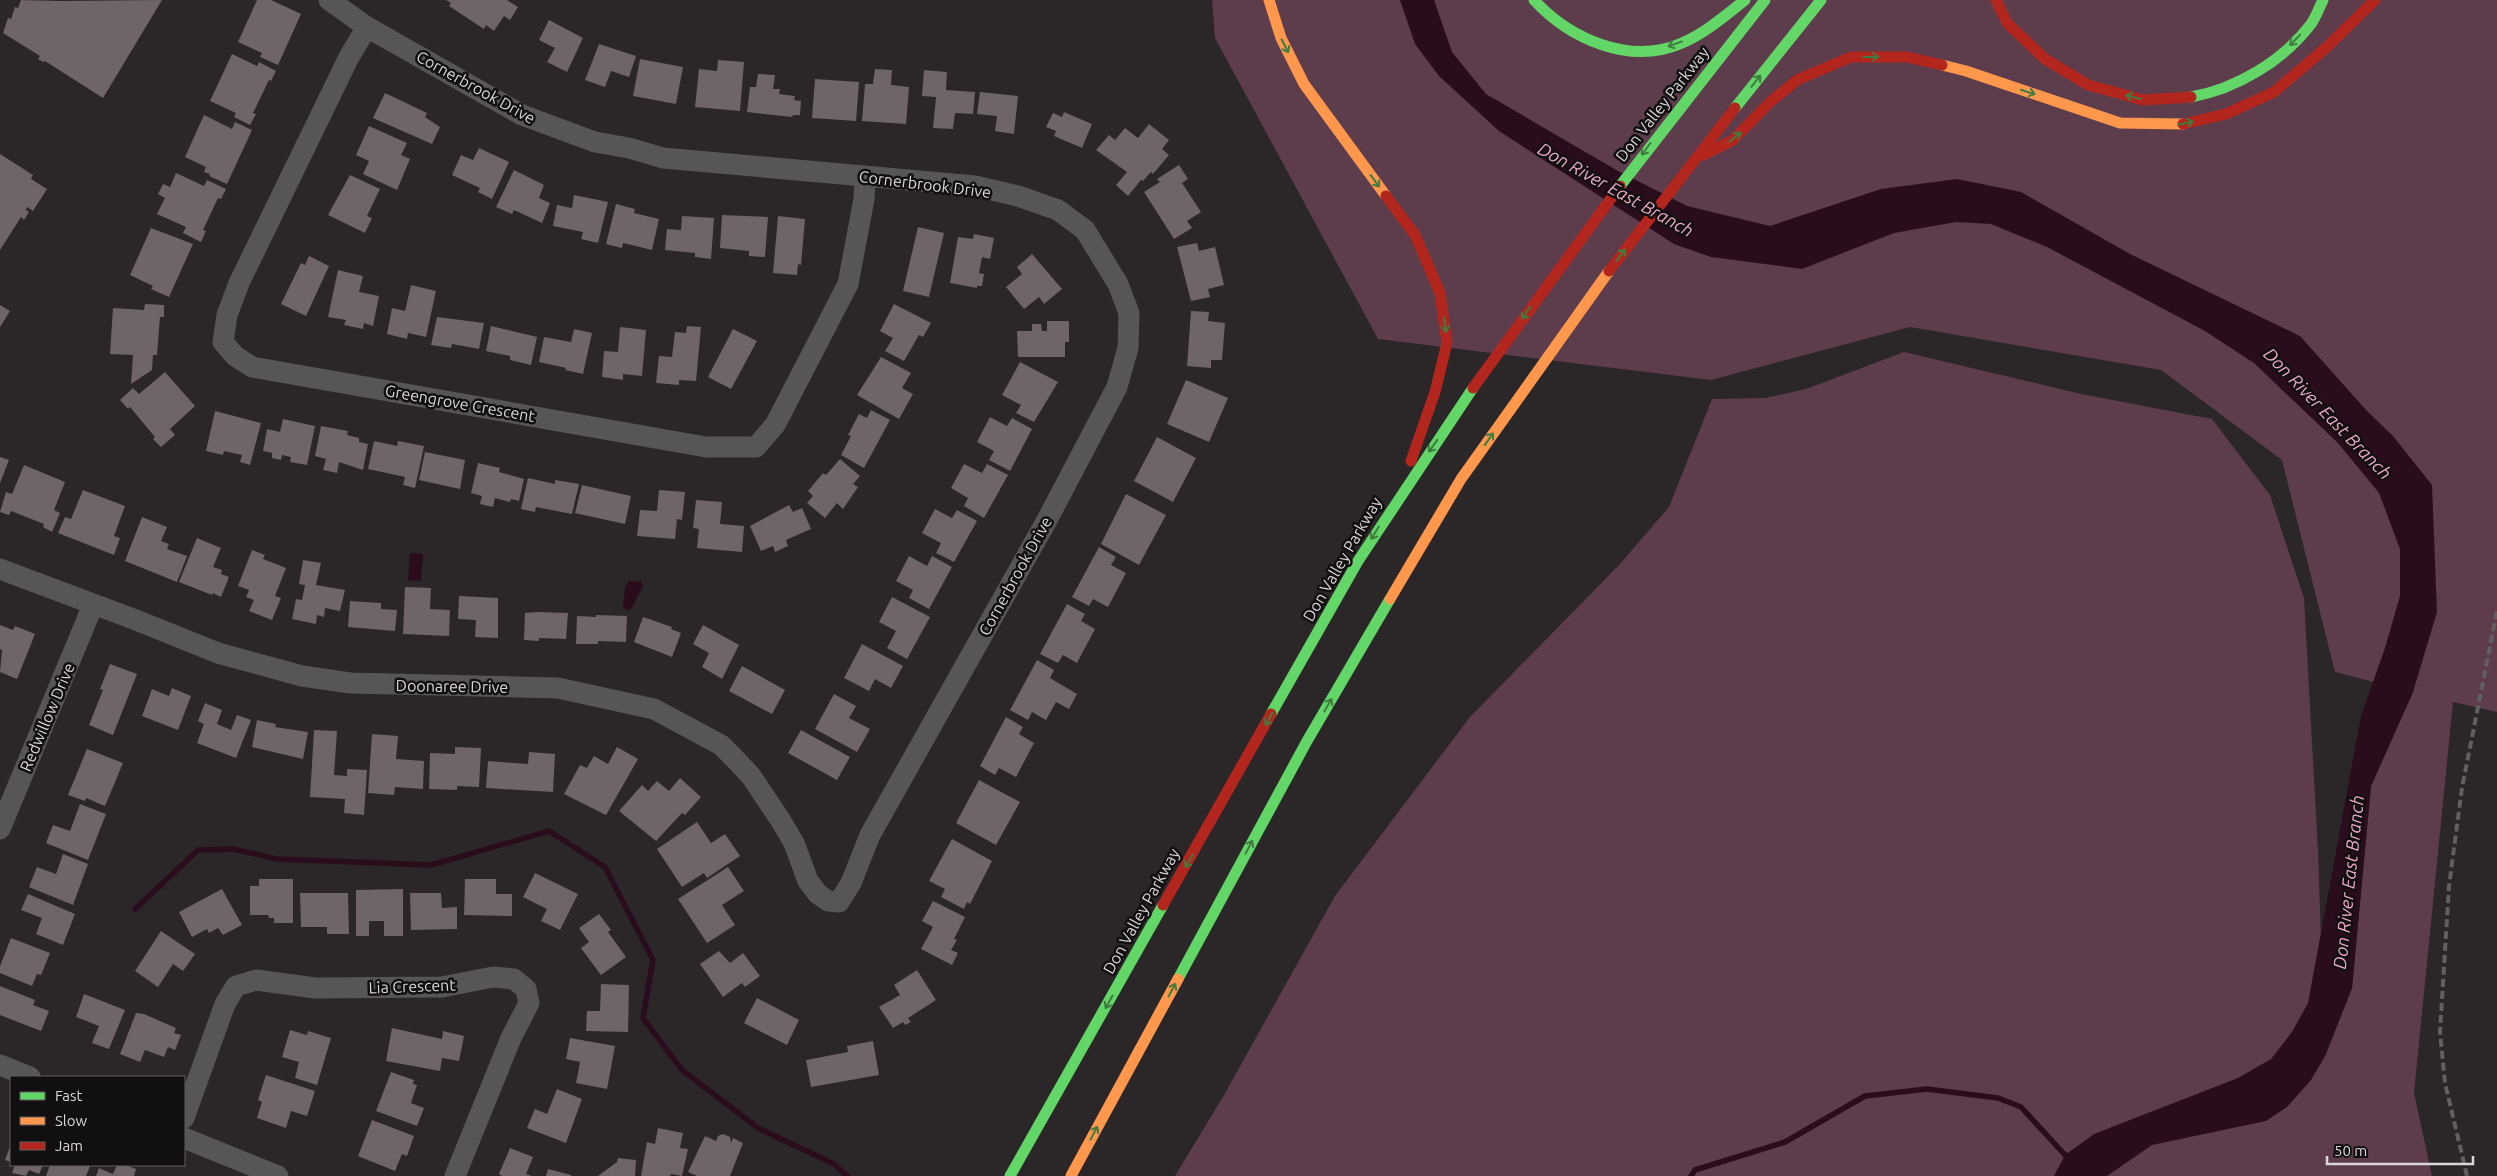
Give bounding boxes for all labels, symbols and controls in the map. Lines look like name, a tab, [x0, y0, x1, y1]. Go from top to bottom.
one-way arrow	[2289, 33, 2301, 46]
one-way arrow	[1281, 38, 1290, 53]
one-way arrow	[1667, 40, 1683, 49]
street label: Don Valley Parkway	[1612, 43, 1712, 165]
street label: Cornerbrook Drive	[413, 47, 539, 127]
one-way arrow	[1862, 52, 1879, 62]
one-way arrow	[1751, 75, 1762, 88]
one-way arrow	[2020, 88, 2036, 98]
one-way arrow	[2125, 92, 2141, 101]
one-way arrow	[2177, 117, 2193, 127]
one-way arrow	[1729, 131, 1742, 142]
water label: Don River East Branch	[1535, 138, 1697, 240]
one-way arrow	[1641, 142, 1651, 156]
street label: Cornerbrook Drive	[858, 167, 992, 201]
one-way arrow	[1370, 174, 1380, 188]
one-way arrow	[1616, 249, 1627, 262]
one-way arrow	[1521, 306, 1531, 320]
one-way arrow	[1440, 316, 1450, 332]
water label: Don River East Branch	[2260, 343, 2396, 483]
street label: Greengrove Crescent	[384, 381, 537, 425]
one-way arrow	[1484, 432, 1494, 446]
one-way arrow	[1428, 439, 1438, 453]
street label: Don Valley Parkway	[1299, 494, 1385, 624]
street label: Cornerbrook Drive	[975, 513, 1055, 639]
one-way arrow	[1370, 525, 1380, 539]
street label: Redwillow Drive	[16, 660, 78, 774]
street label: Doonaree Drive	[396, 676, 508, 696]
one-way arrow	[1323, 699, 1333, 713]
one-way arrow	[1263, 712, 1273, 726]
water label: Don River East Branch	[2329, 794, 2367, 970]
one-way arrow	[1244, 840, 1254, 855]
street label: Don Valley Parkway	[1099, 845, 1183, 977]
one-way arrow	[1183, 853, 1193, 867]
street label: Lia Crescent	[368, 975, 457, 997]
one-way arrow	[1167, 983, 1177, 998]
one-way arrow	[1103, 995, 1113, 1009]
legend	[10, 1076, 185, 1166]
text: Fast	[55, 1087, 83, 1104]
text: Slow	[55, 1112, 88, 1129]
one-way arrow	[1090, 1126, 1099, 1141]
scale bar	[2327, 1134, 2473, 1166]
text: Jam	[55, 1137, 83, 1154]
text: 50 m	[2334, 1142, 2367, 1159]

